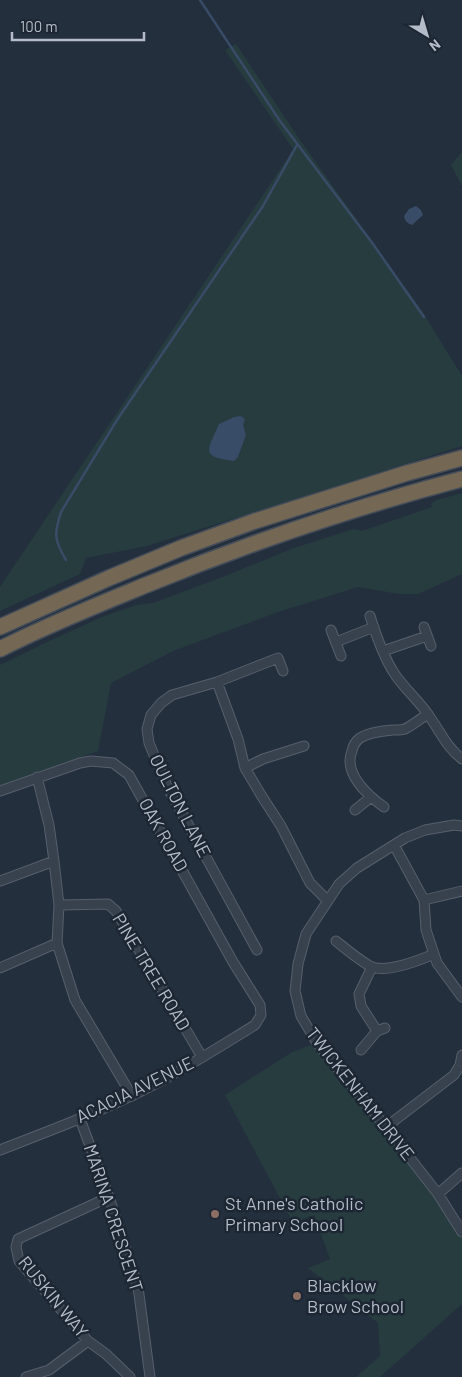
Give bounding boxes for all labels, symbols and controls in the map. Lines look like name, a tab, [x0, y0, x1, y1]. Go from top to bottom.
scale bar	[12, 10, 145, 42]
north arrow	[402, 10, 452, 60]
text: 100 m	[20, 17, 58, 35]
text: N	[426, 36, 444, 55]
street label: OULTON LANE	[146, 750, 216, 861]
street label: OAK ROAD	[135, 794, 193, 875]
street label: PINE TREE ROAD	[108, 909, 195, 1034]
street label: TWICKENHAM DRIVE	[302, 1022, 420, 1164]
street label: ACACIA AVENUE	[72, 1051, 197, 1127]
street label: MARINA CRESCENT	[80, 1141, 148, 1294]
place label: St Anne's Catholic Primary School	[225, 1192, 363, 1235]
marker: St Anne's Catholic Primary School	[209, 1208, 221, 1220]
street label: RUSKIN WAY	[14, 1251, 93, 1342]
place label: Blacklow Brow School	[307, 1274, 404, 1317]
marker: Blacklow Brow School	[291, 1290, 303, 1302]

